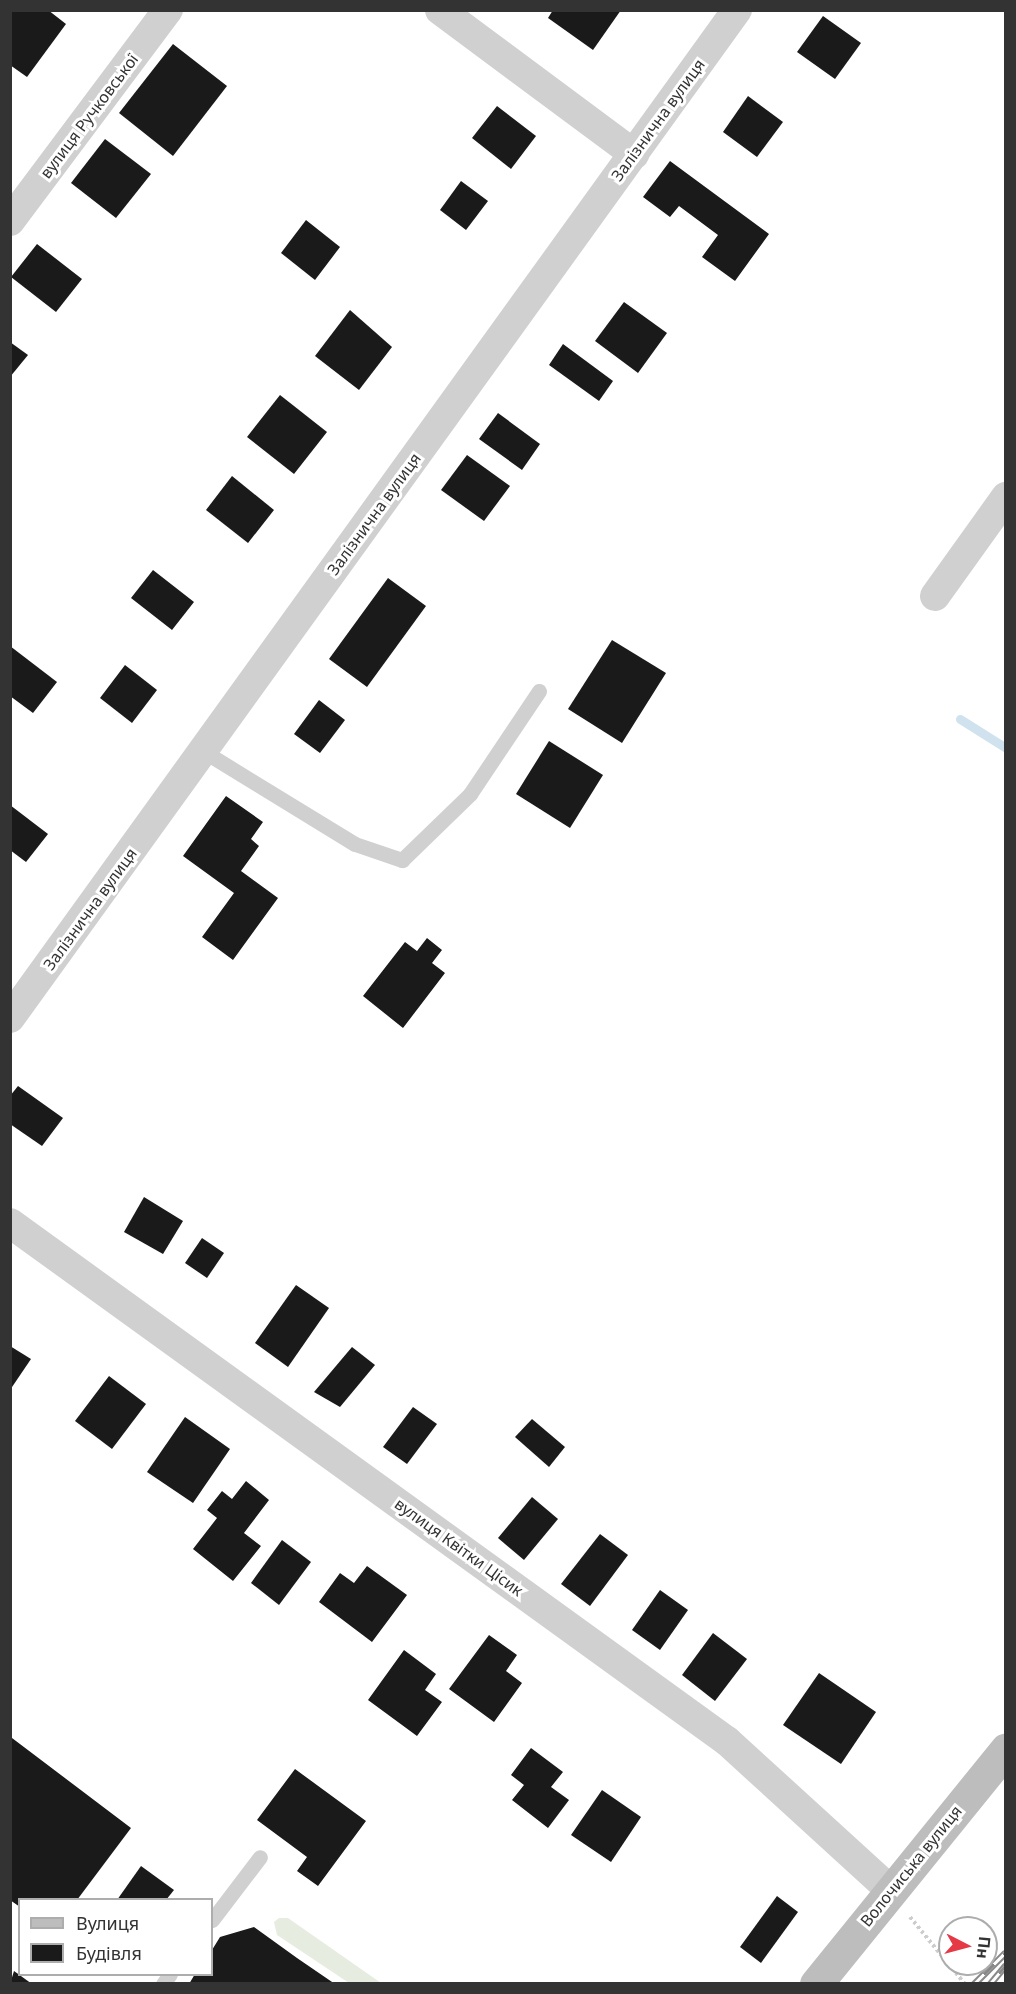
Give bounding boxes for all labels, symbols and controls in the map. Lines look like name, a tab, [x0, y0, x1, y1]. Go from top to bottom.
street label: вулиця Ручковської	[36, 50, 142, 182]
street label: Залізнична вулиця	[607, 55, 709, 185]
street label: Залізнична вулиця	[323, 449, 425, 579]
street label: Залізнична вулиця	[39, 844, 141, 974]
street label: вулиця Квітки Цісик	[391, 1494, 527, 1600]
street label: Волочиська вулиця	[856, 1802, 966, 1930]
legend	[18, 1898, 213, 1976]
text: Вулиця	[76, 1911, 139, 1935]
north arrow	[938, 1916, 998, 1976]
text: Пн	[972, 1935, 996, 1960]
text: Будівля	[76, 1941, 142, 1965]

